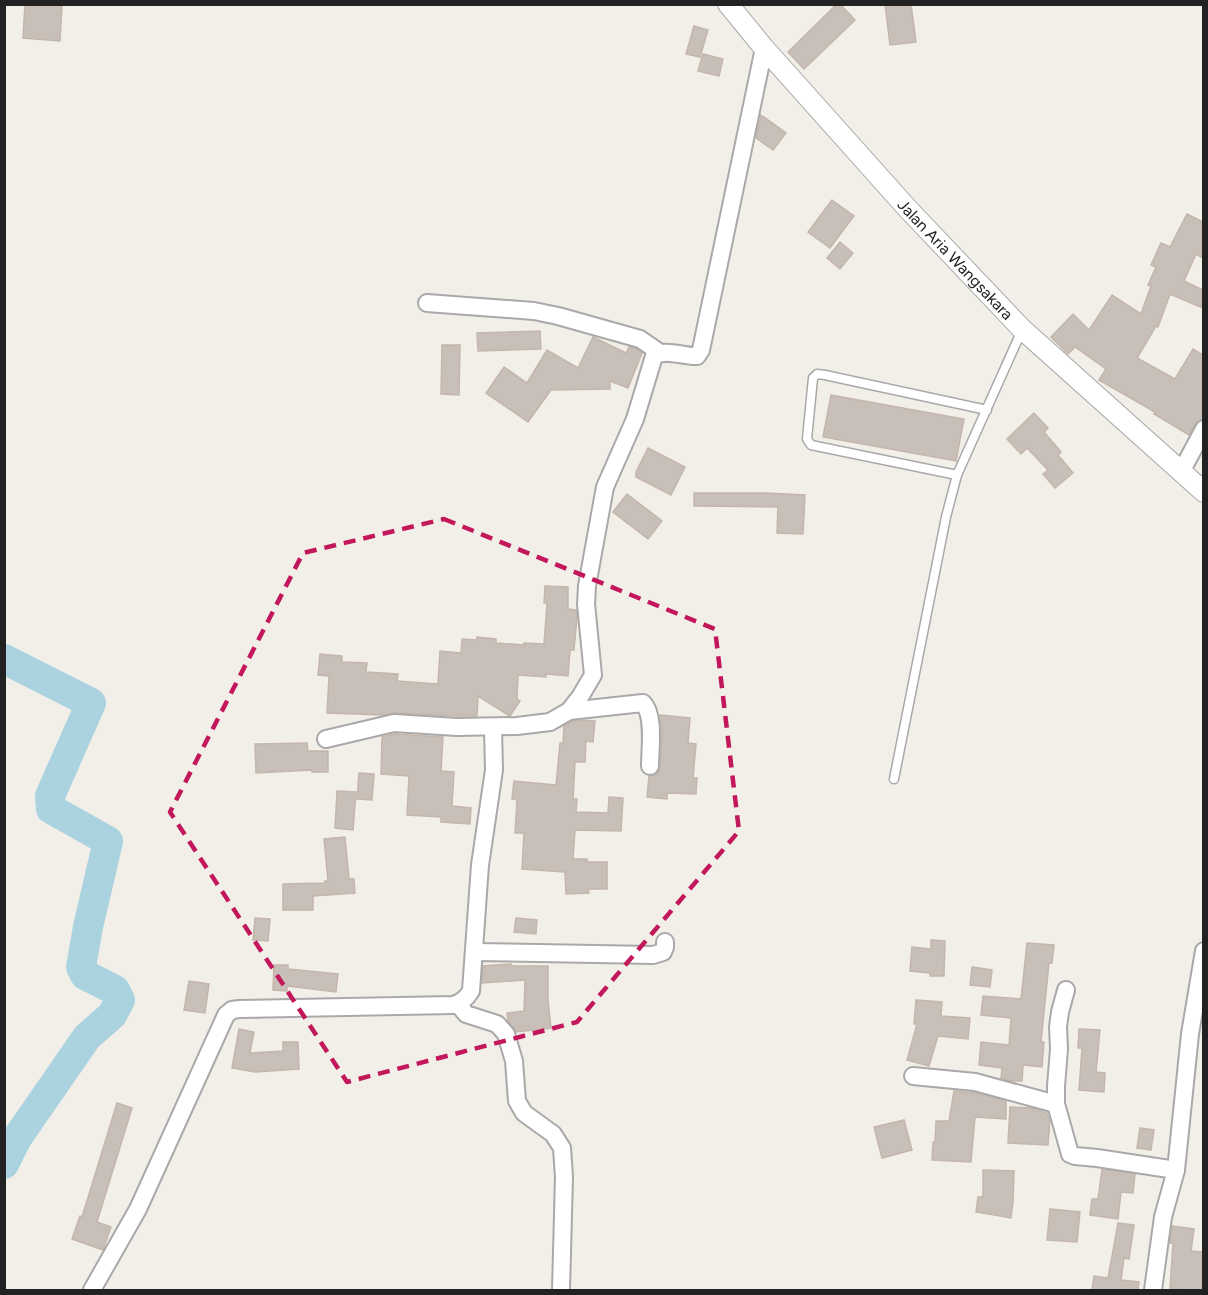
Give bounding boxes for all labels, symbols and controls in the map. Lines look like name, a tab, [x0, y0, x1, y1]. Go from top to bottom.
street label: Jalan Aria Wangsakara	[894, 195, 1017, 323]

